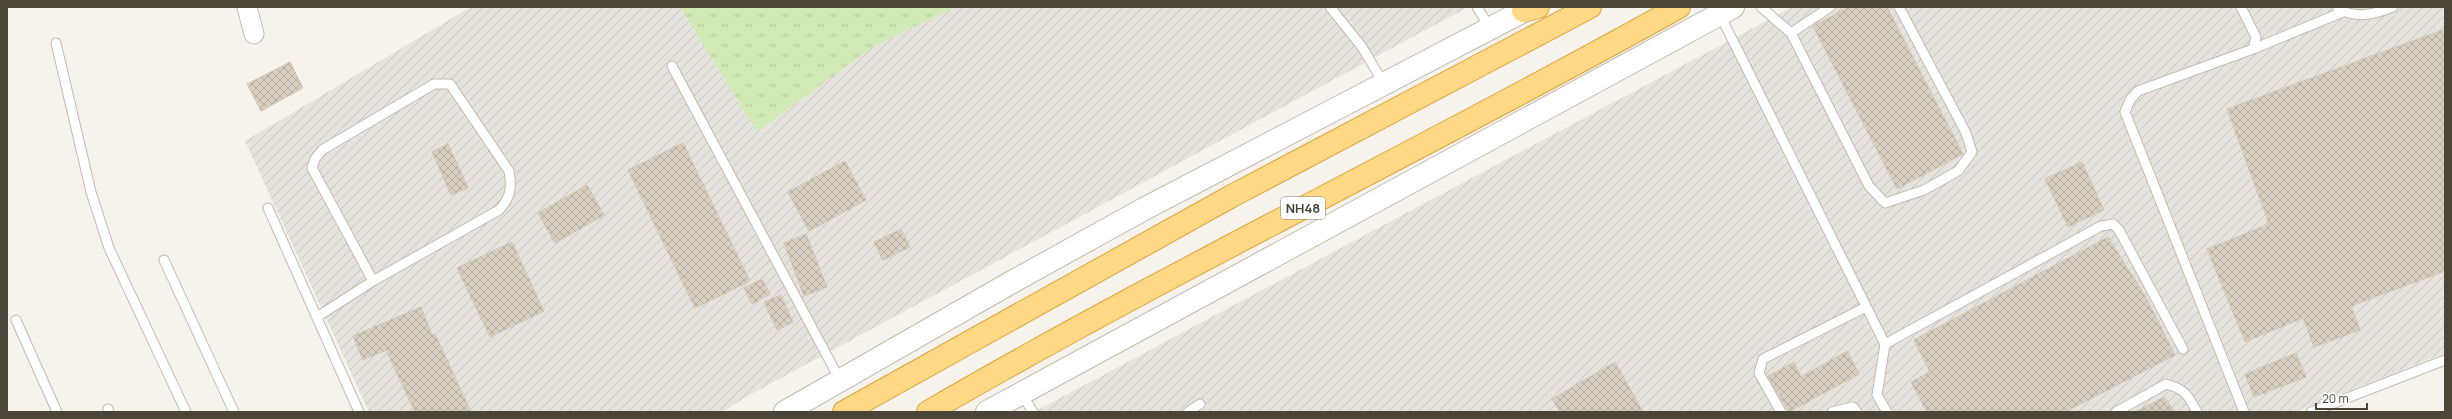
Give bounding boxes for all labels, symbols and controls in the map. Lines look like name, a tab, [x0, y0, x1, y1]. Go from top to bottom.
road number: NH48	[1281, 197, 1325, 219]
scale bar	[2316, 385, 2367, 411]
text: 20 m	[2322, 390, 2349, 407]

